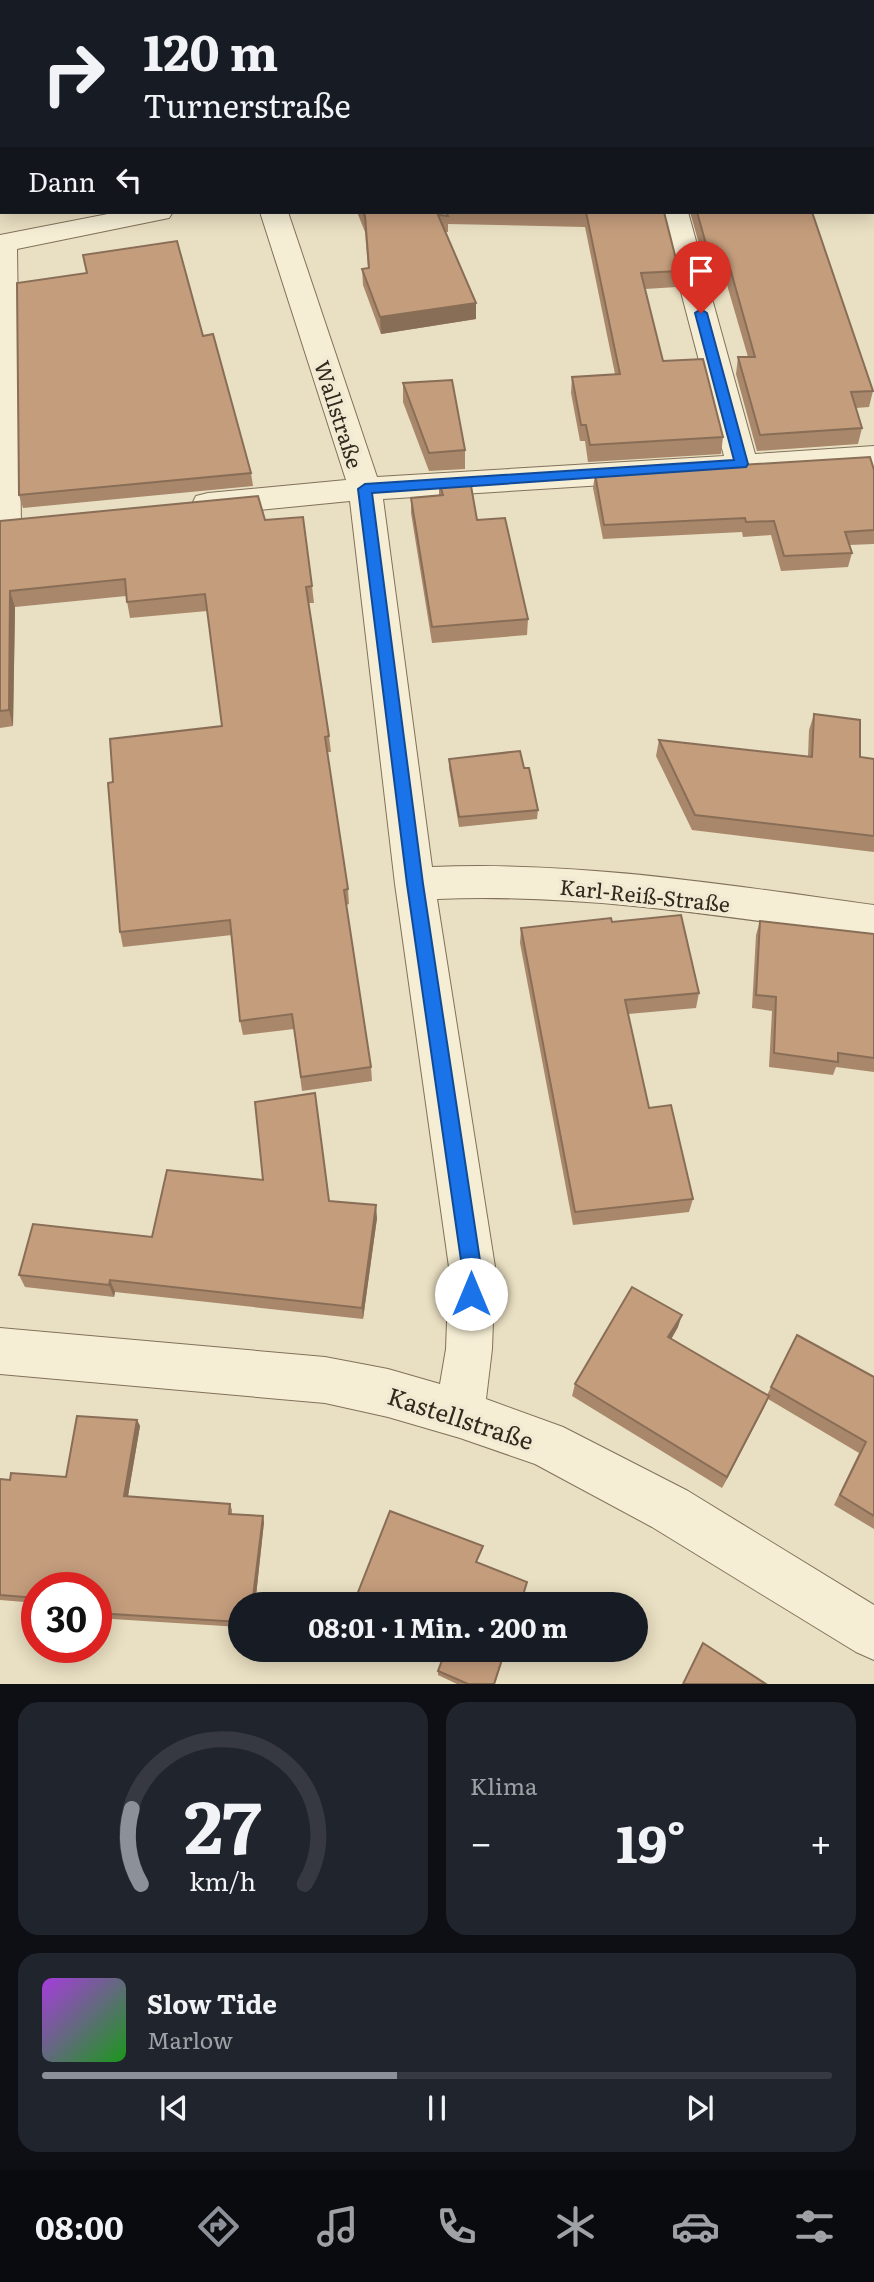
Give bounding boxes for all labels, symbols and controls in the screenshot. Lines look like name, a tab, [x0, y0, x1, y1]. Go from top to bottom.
text: 120 m	[143, 13, 278, 86]
icon: right	[28, 28, 119, 119]
text: Turnerstraße	[143, 80, 351, 128]
text: Dann	[28, 161, 96, 200]
icon: left	[110, 161, 148, 199]
pin	[671, 241, 731, 313]
icon: arrive	[682, 252, 720, 290]
street label: Wallstraße	[308, 356, 372, 472]
street label: Karl-Reiß-Straße	[558, 870, 732, 918]
position arrow	[434, 1257, 508, 1331]
street label: Kastellstraße	[384, 1377, 538, 1457]
speed limit sign: 30	[21, 1572, 112, 1663]
text: 08:01 · 1 Min. · 200 m	[308, 1607, 568, 1646]
text: Klima	[470, 1768, 537, 1802]
text: 27	[184, 1769, 262, 1877]
text: 19°	[616, 1802, 686, 1879]
text: −	[470, 1812, 492, 1869]
text: +	[810, 1812, 832, 1869]
text: km/h	[190, 1862, 256, 1899]
text: Slow Tide	[147, 1983, 277, 2022]
text: Marlow	[147, 2022, 233, 2056]
icon: previous	[155, 2089, 193, 2127]
icon: pause	[418, 2089, 456, 2127]
icon: next	[681, 2089, 719, 2127]
text: 08:00	[35, 2202, 124, 2250]
icon: directions	[194, 2202, 243, 2251]
icon: music	[313, 2202, 362, 2251]
icon: phone	[432, 2202, 481, 2251]
icon: climate	[551, 2202, 600, 2251]
icon: car	[671, 2202, 720, 2251]
icon: filters	[790, 2202, 839, 2251]

